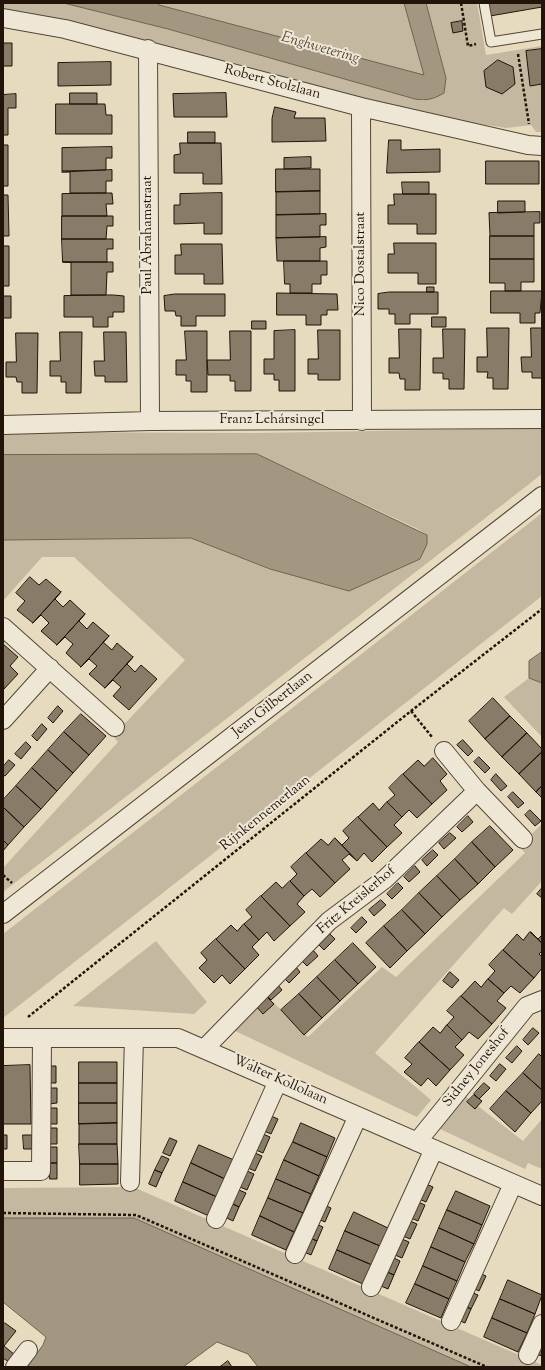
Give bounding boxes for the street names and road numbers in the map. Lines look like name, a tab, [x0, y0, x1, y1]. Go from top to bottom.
street label: Robert Stolzlaan	[222, 62, 322, 104]
street label: Paul Abrahamstraat	[141, 176, 157, 294]
street label: Nico Dostalstraat	[354, 212, 370, 316]
street label: Franz Lehársingel	[219, 413, 325, 429]
street label: Jean Gilbertlaan	[230, 669, 316, 741]
street label: Rijnkennemerlaan	[217, 772, 315, 856]
street label: Fritz Kreislerhof	[314, 863, 400, 939]
street label: Sidney Joneshof	[440, 1025, 514, 1111]
street label: Walter Kollolaan	[230, 1053, 330, 1109]

